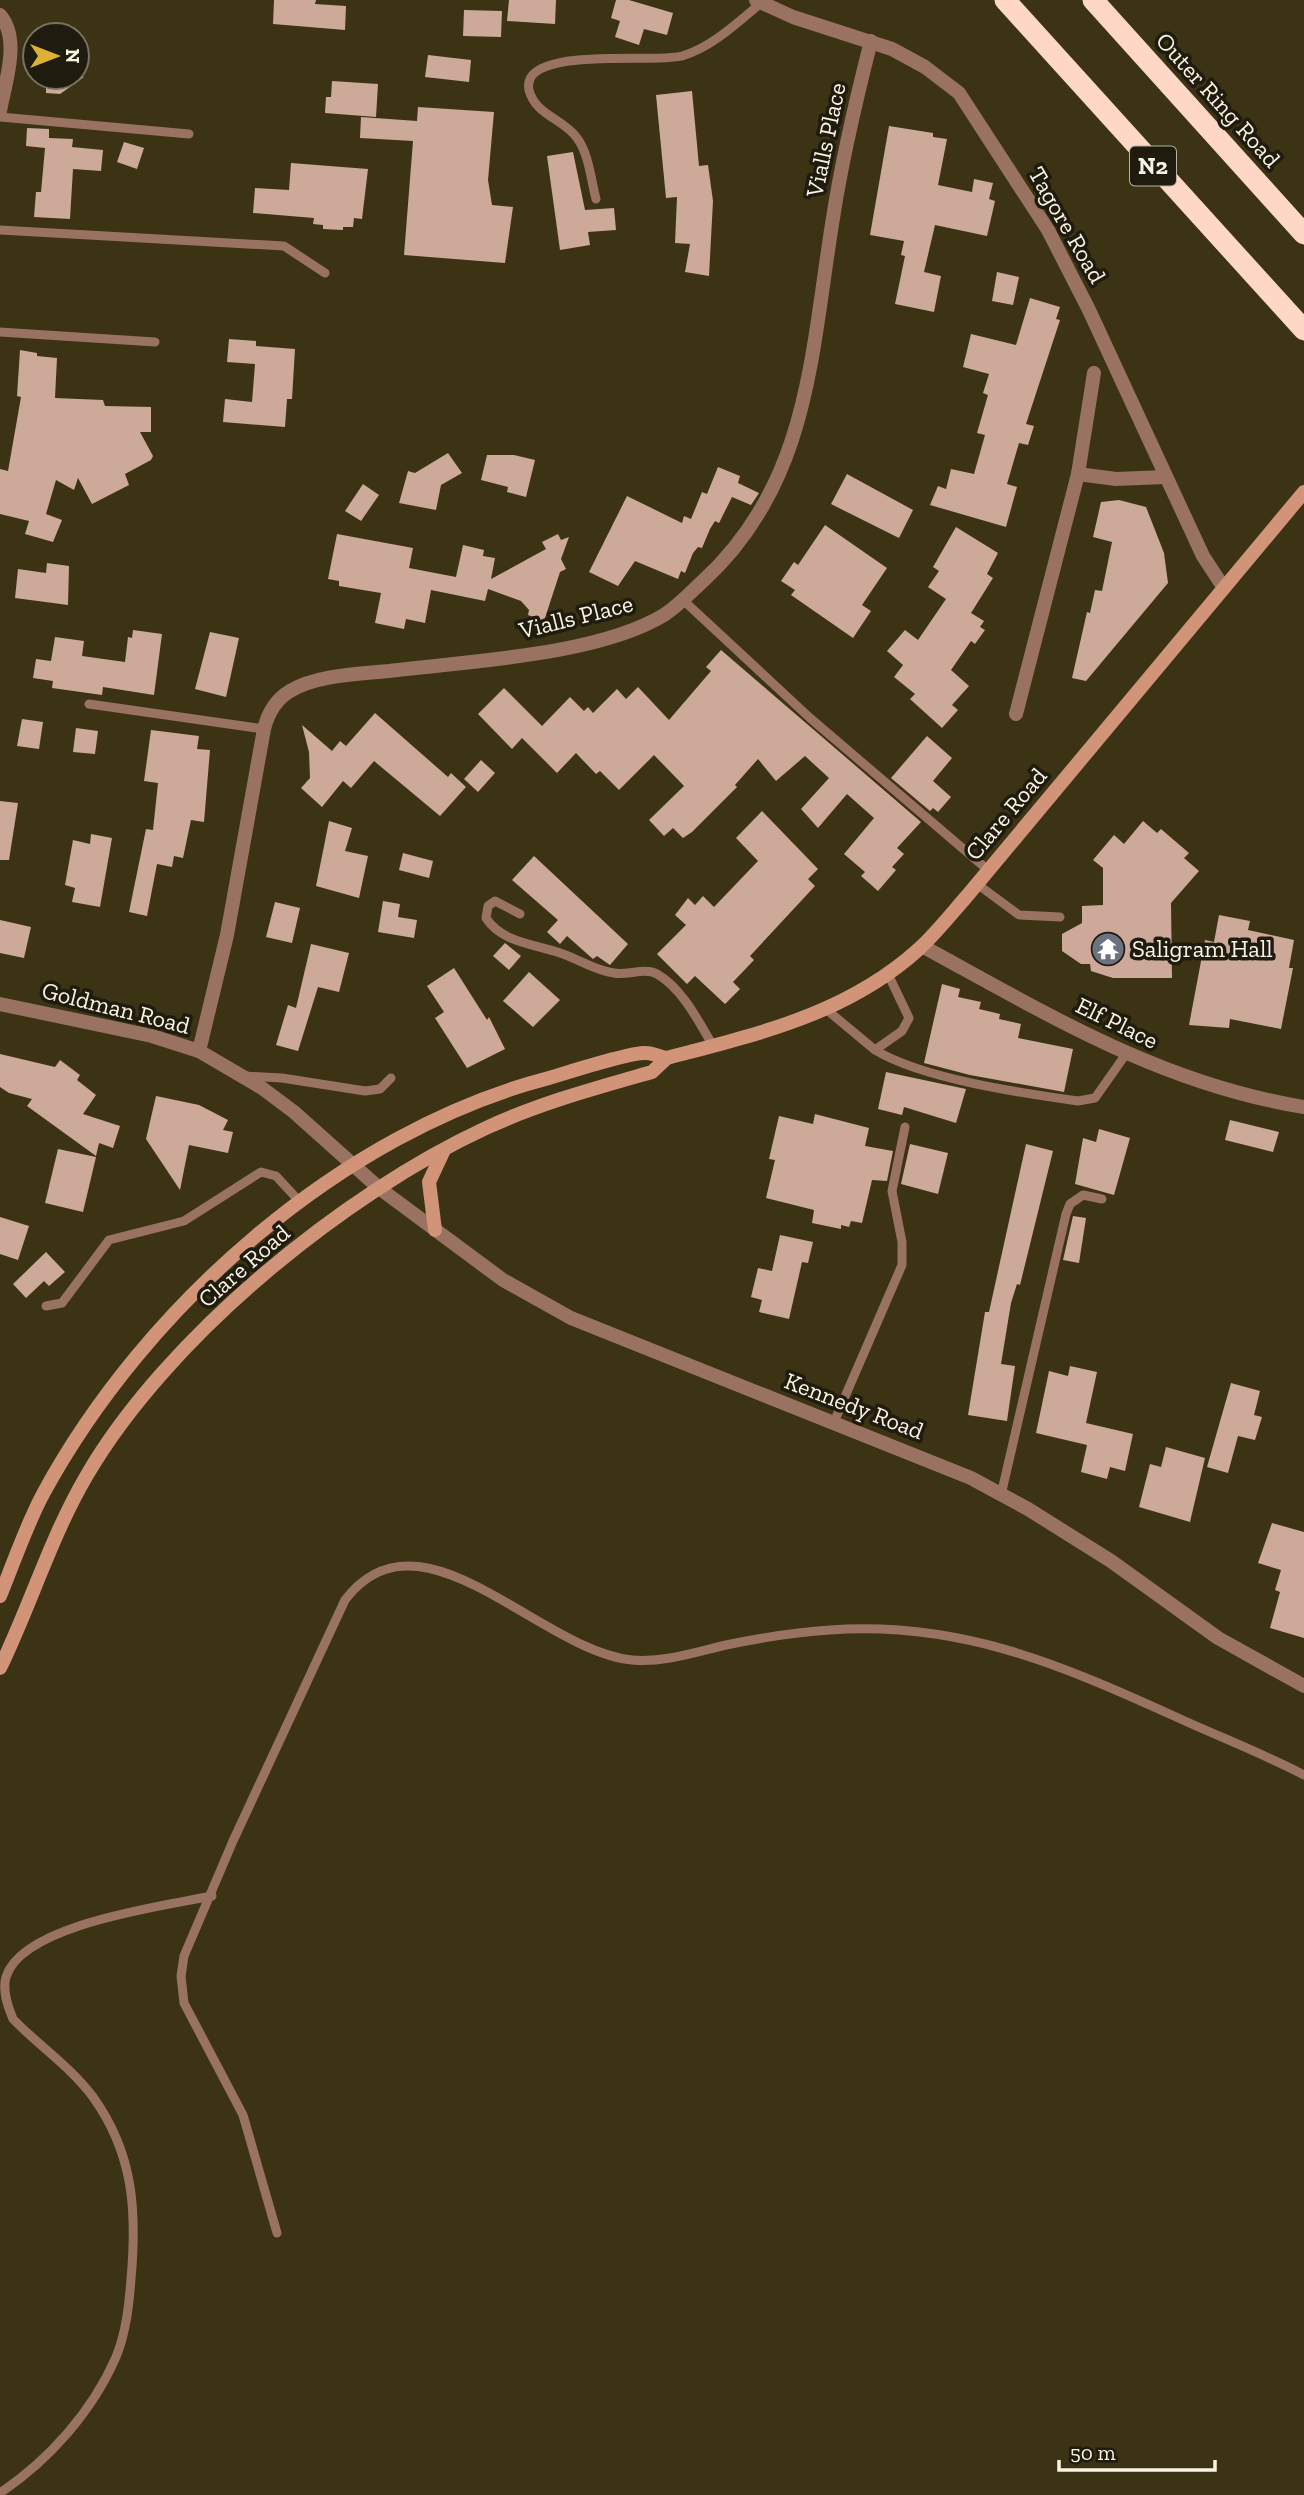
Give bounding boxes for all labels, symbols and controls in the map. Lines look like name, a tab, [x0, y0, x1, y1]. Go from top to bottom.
north arrow	[21, 21, 91, 91]
street label: Outer Ring Road	[1150, 26, 1287, 173]
text: N	[61, 49, 84, 63]
street label: Vialls Place	[799, 80, 852, 201]
road number: N2	[1130, 146, 1176, 186]
street label: Tagore Road	[1022, 161, 1112, 288]
street label: Vialls Place	[515, 588, 636, 645]
street label: Clare Road	[959, 762, 1053, 866]
temple icon: Saligram Hall	[1089, 930, 1127, 968]
place label: Saligram Hall	[1132, 934, 1273, 963]
street label: Goldman Road	[39, 975, 193, 1040]
street label: Elf Place	[1071, 990, 1163, 1055]
street label: Clare Road	[192, 1218, 295, 1313]
street label: Kennedy Road	[781, 1366, 928, 1445]
scale bar	[1059, 2428, 1215, 2472]
text: 50 m	[1070, 2440, 1116, 2465]

